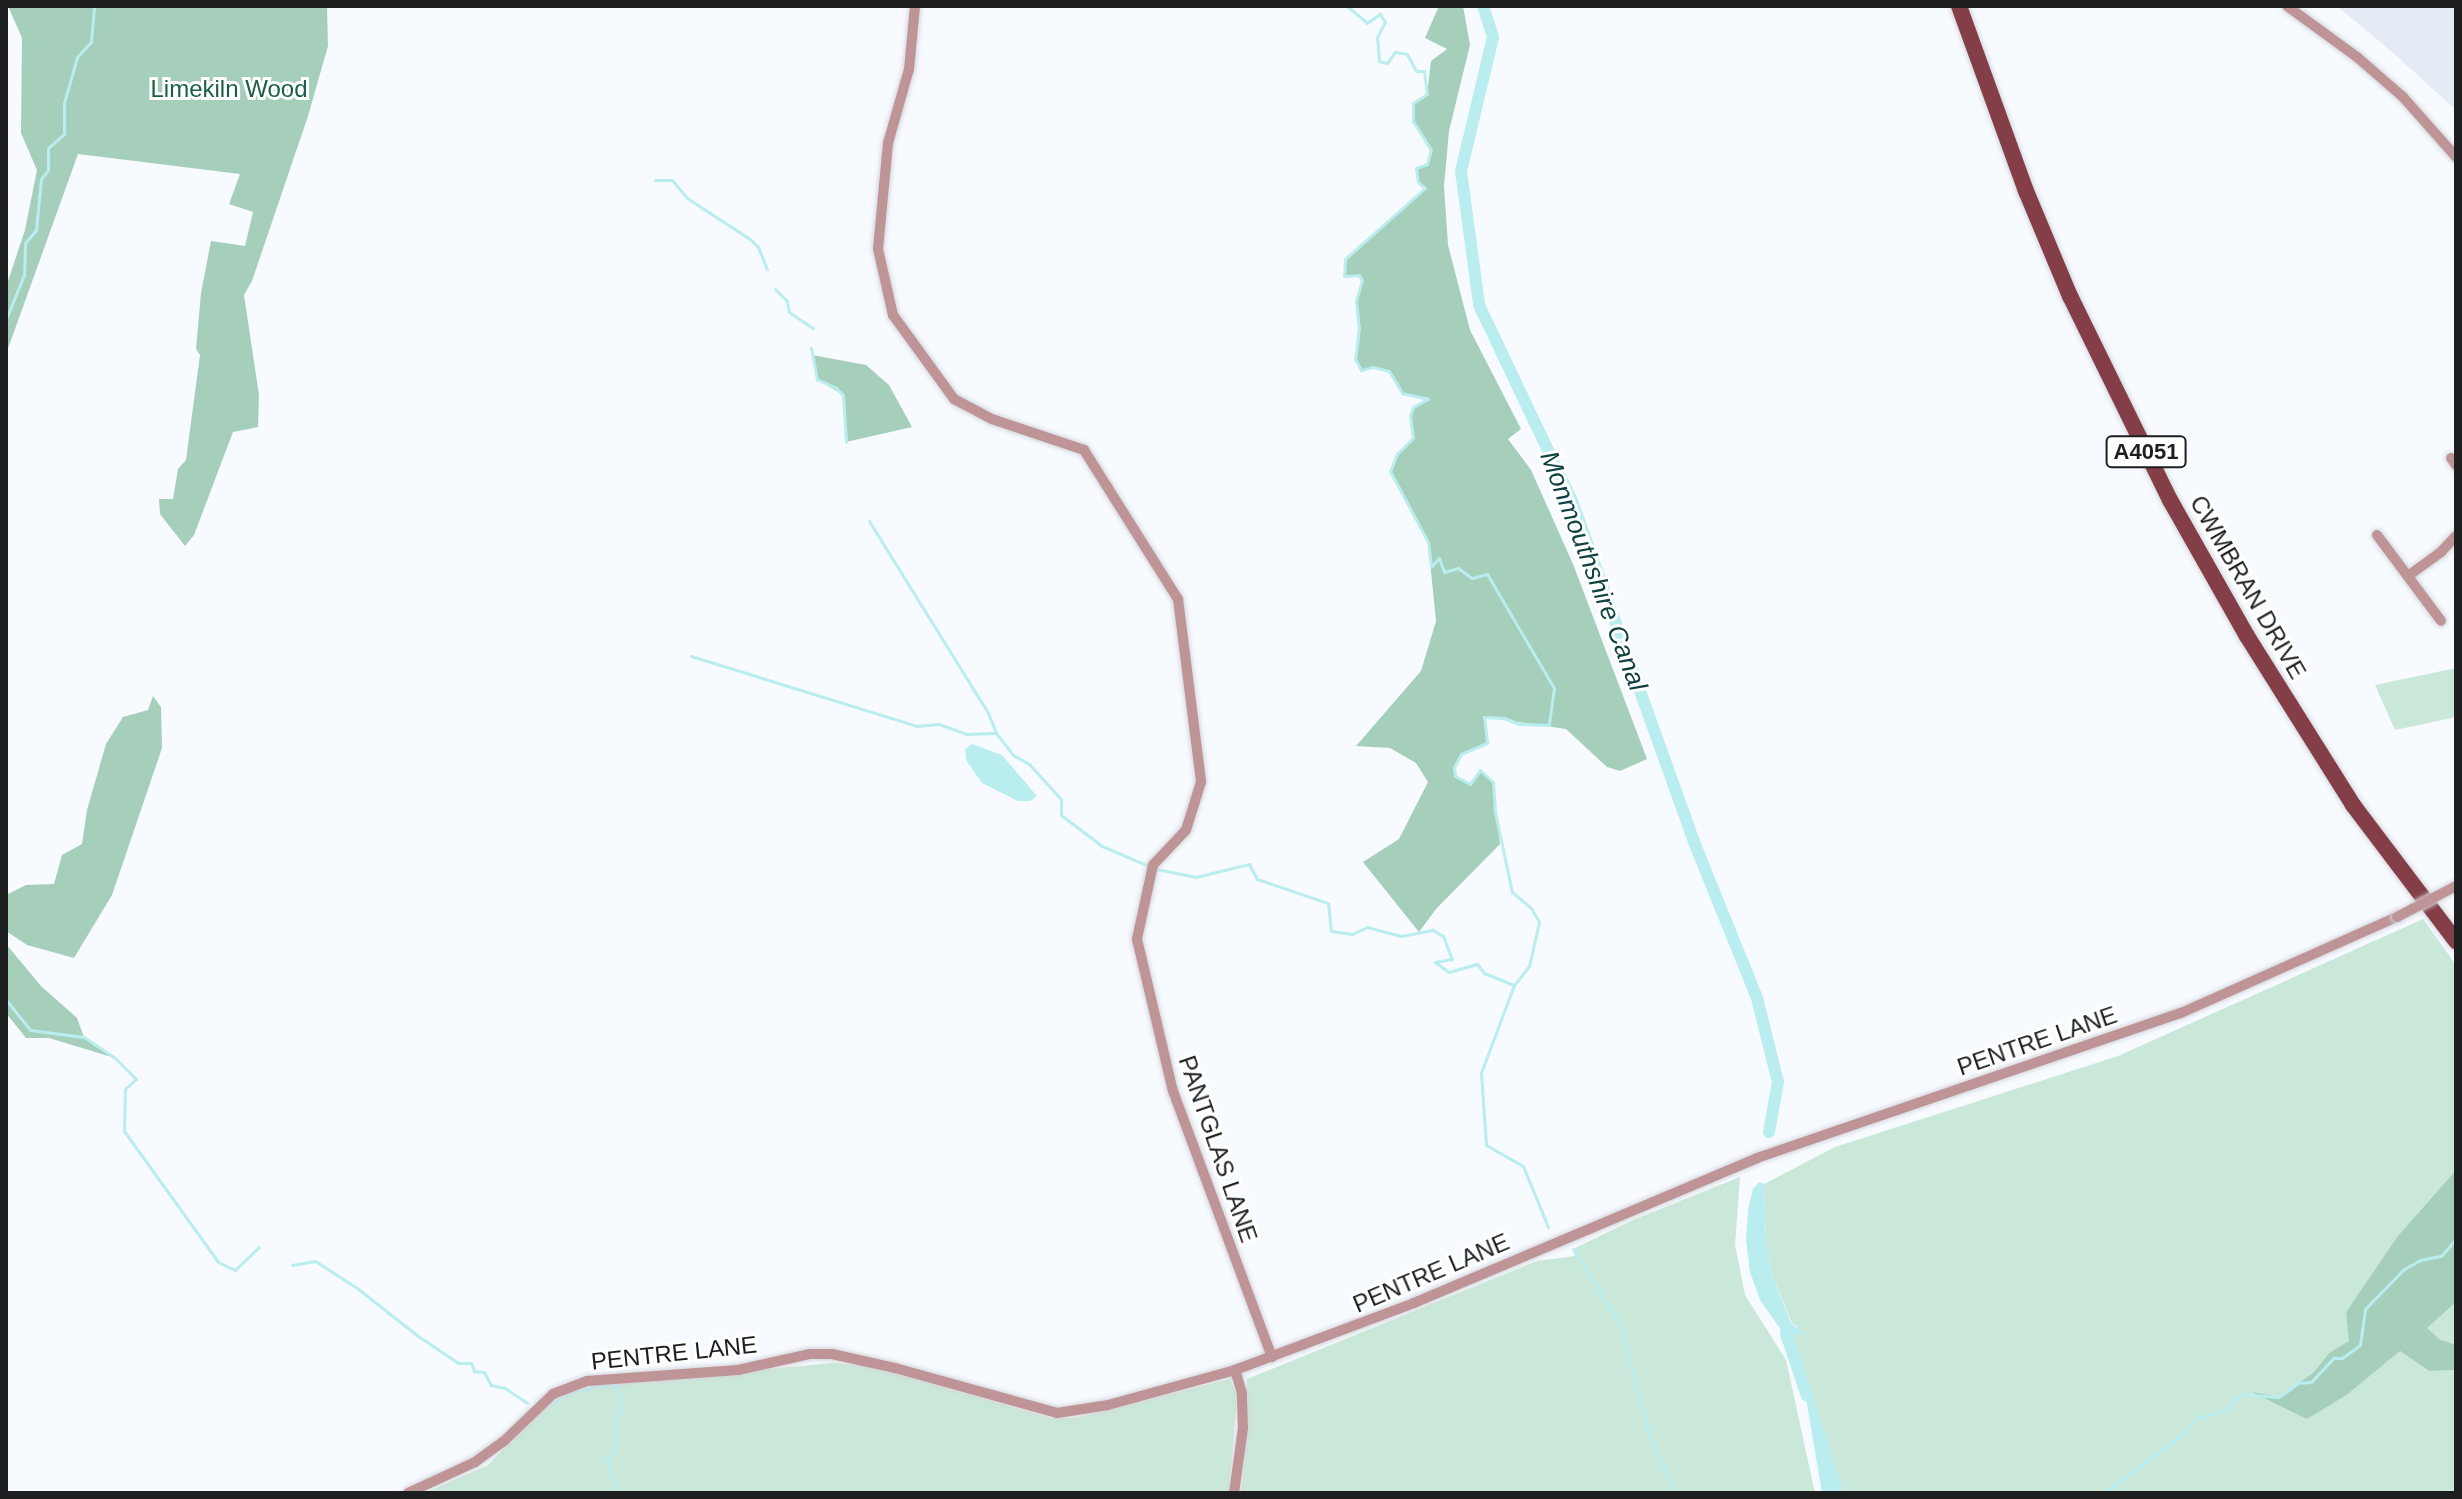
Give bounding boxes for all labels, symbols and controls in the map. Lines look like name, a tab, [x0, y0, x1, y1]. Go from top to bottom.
park label: Limekiln Wood	[151, 75, 307, 103]
road number: A4051	[2104, 434, 2188, 470]
water label: Monmouthshire Canal	[1533, 447, 1653, 695]
street label: CWMBRAN DRIVE	[2184, 490, 2312, 684]
street label: PENTRE LANE	[1953, 1000, 2121, 1082]
street label: PANTGLAS LANE	[1173, 1052, 1263, 1246]
street label: PENTRE LANE	[1349, 1227, 1513, 1319]
street label: PENTRE LANE	[590, 1330, 758, 1376]

